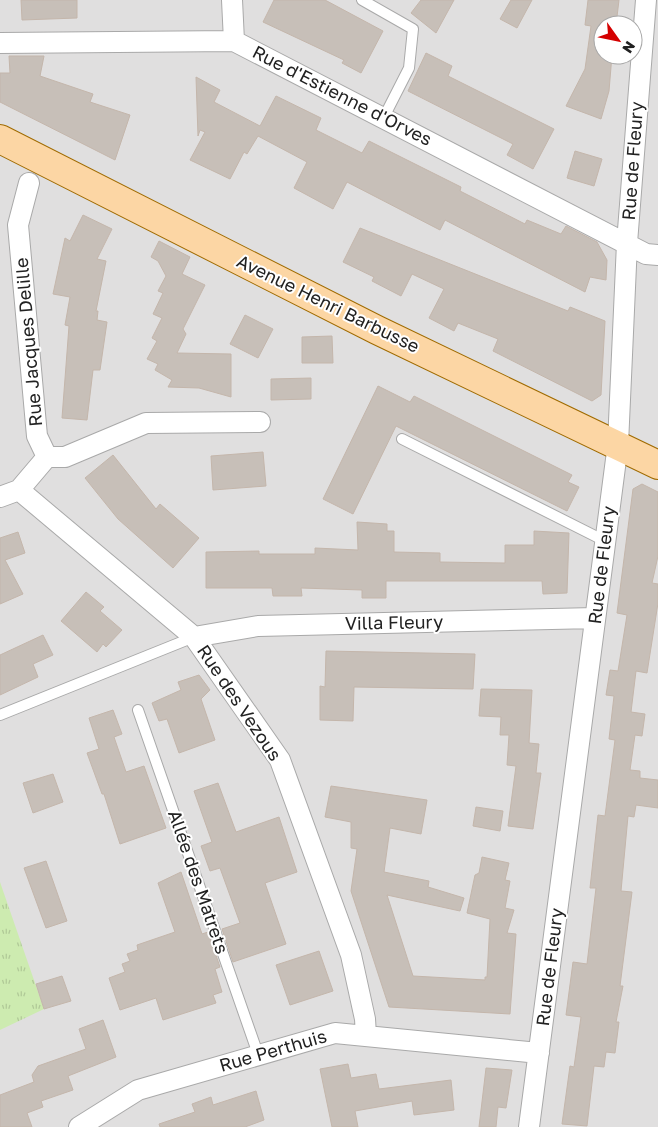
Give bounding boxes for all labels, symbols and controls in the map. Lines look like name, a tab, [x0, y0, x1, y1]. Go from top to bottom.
north arrow	[593, 15, 643, 65]
text: N	[619, 38, 639, 56]
street label: Rue d'Estienne d'Orves	[249, 40, 436, 150]
street label: Rue de Fleury	[617, 101, 647, 221]
street label: Avenue Henri Barbusse	[234, 249, 423, 357]
street label: Rue Jacques Delille	[10, 257, 46, 427]
street label: Rue de Fleury	[583, 504, 619, 625]
street label: Villa Fleury	[345, 610, 443, 634]
street label: Rue des Vezous	[193, 640, 287, 765]
street label: Allée des Matrets	[164, 807, 234, 956]
street label: Rue de Fleury	[531, 906, 567, 1027]
street label: Rue Perthuis	[217, 1024, 329, 1076]

